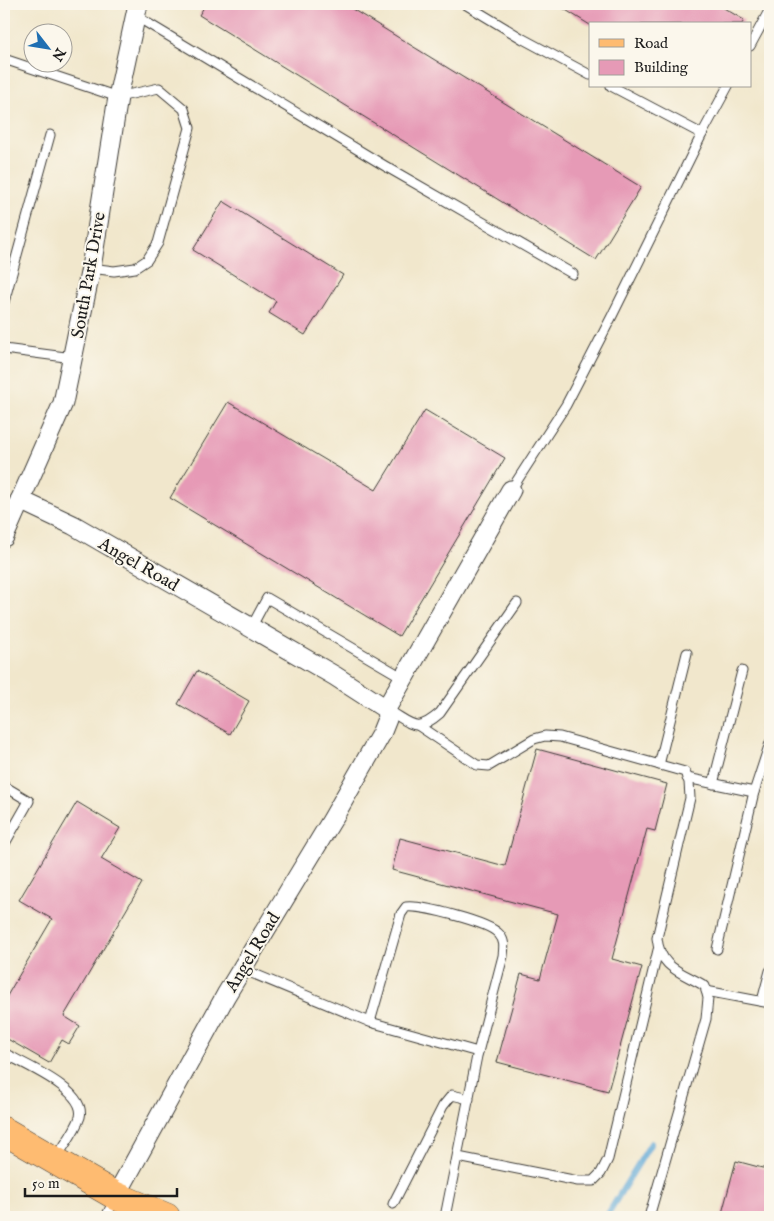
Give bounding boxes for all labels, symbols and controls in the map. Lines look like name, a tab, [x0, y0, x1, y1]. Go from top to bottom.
north arrow	[22, 22, 72, 72]
legend	[589, 22, 752, 88]
text: Road	[634, 34, 669, 53]
text: N	[47, 43, 70, 64]
text: Building	[634, 58, 689, 77]
street label: South Park Drive	[67, 210, 112, 340]
street label: Angel Road	[93, 533, 183, 598]
street label: Angel Road	[220, 908, 286, 998]
scale bar	[25, 1166, 178, 1198]
text: 50 m	[32, 1174, 60, 1193]

